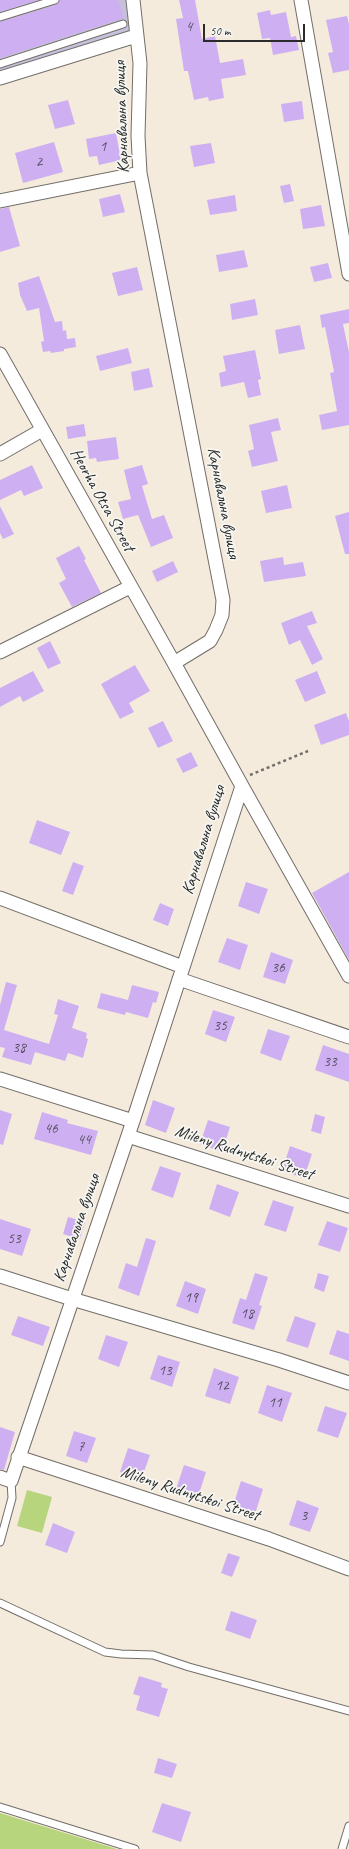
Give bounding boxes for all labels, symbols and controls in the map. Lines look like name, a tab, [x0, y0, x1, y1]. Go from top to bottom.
scale bar	[205, 16, 307, 42]
house number: 4	[186, 18, 192, 36]
text: 50 m	[210, 23, 230, 39]
street label: Карнавальна вулиця	[110, 60, 134, 174]
house number: 1	[100, 138, 106, 156]
house number: 2	[36, 153, 42, 171]
street label: Heorha Otsa Street	[65, 445, 139, 555]
street label: Карнавальна вулиця	[202, 446, 244, 560]
street label: Карнавальна вулиця	[178, 783, 230, 897]
house number: 36	[271, 959, 285, 977]
house number: 35	[213, 1017, 227, 1035]
house number: 38	[12, 1039, 26, 1057]
house number: 33	[323, 1053, 337, 1071]
house number: 46	[44, 1120, 58, 1138]
street label: Mileny Rudnytskoi Street	[172, 1121, 316, 1185]
house number: 44	[77, 1131, 91, 1149]
street label: Карнавальна вулиця	[49, 1171, 105, 1285]
house number: 53	[7, 1230, 21, 1248]
house number: 19	[184, 1289, 198, 1307]
house number: 18	[240, 1305, 254, 1323]
house number: 13	[158, 1362, 172, 1380]
house number: 12	[215, 1377, 229, 1395]
house number: 11	[268, 1394, 282, 1412]
house number: 7	[78, 1438, 84, 1456]
street label: Mileny Rudnytskoi Street	[118, 1462, 262, 1526]
house number: 3	[301, 1507, 307, 1525]

